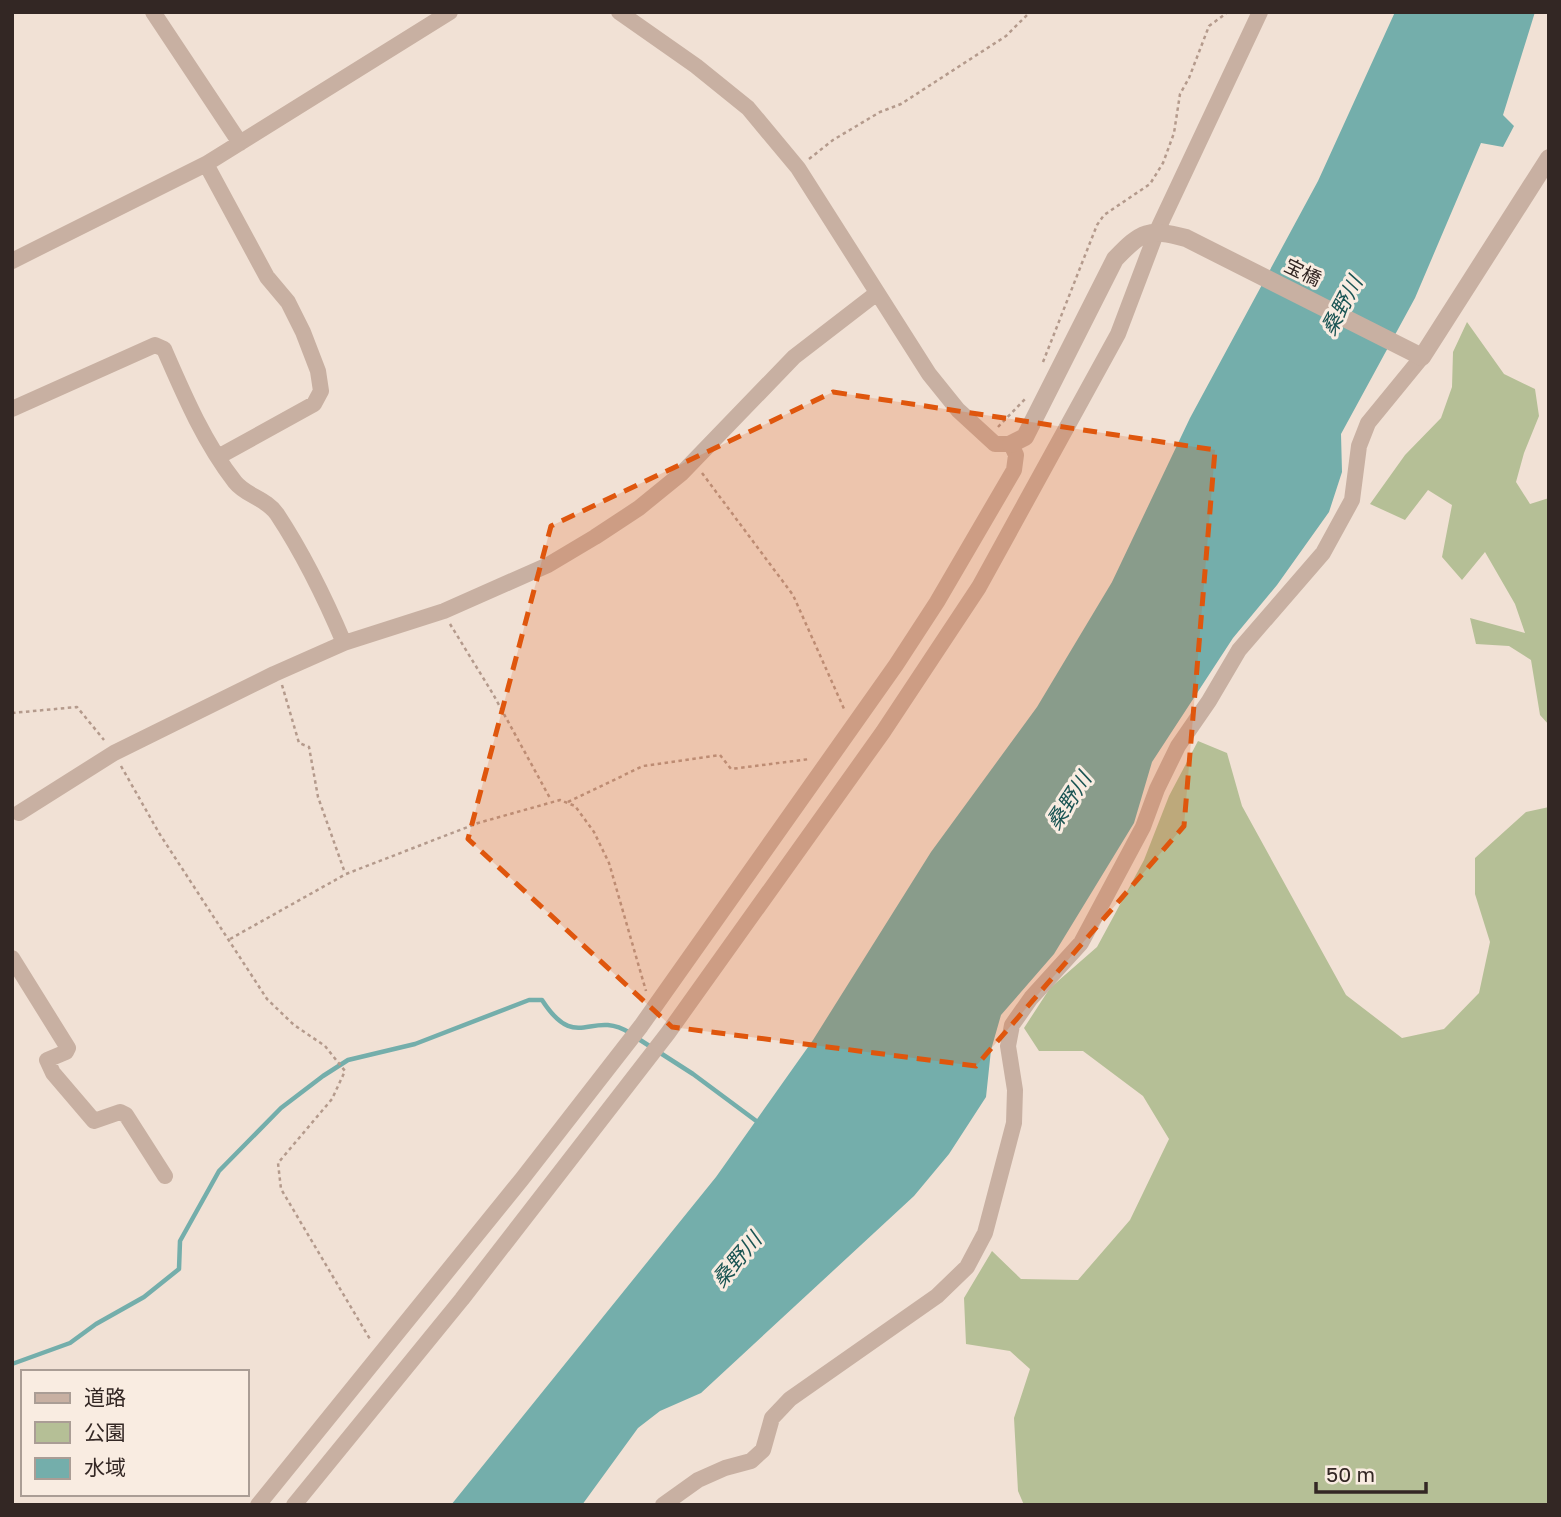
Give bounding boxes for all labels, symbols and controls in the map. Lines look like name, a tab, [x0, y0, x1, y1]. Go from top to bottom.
street label: 宝橋	[1281, 253, 1325, 290]
water label: 桑野川	[1315, 270, 1368, 339]
water label: 桑野川	[1040, 765, 1097, 834]
water label: 桑野川	[706, 1225, 768, 1292]
legend	[21, 1370, 248, 1496]
text: 道路	[84, 1384, 126, 1410]
text: 公園	[84, 1419, 126, 1445]
scale bar	[1316, 1450, 1426, 1494]
text: 水域	[84, 1454, 126, 1480]
text: 50 m	[1326, 1461, 1375, 1487]

